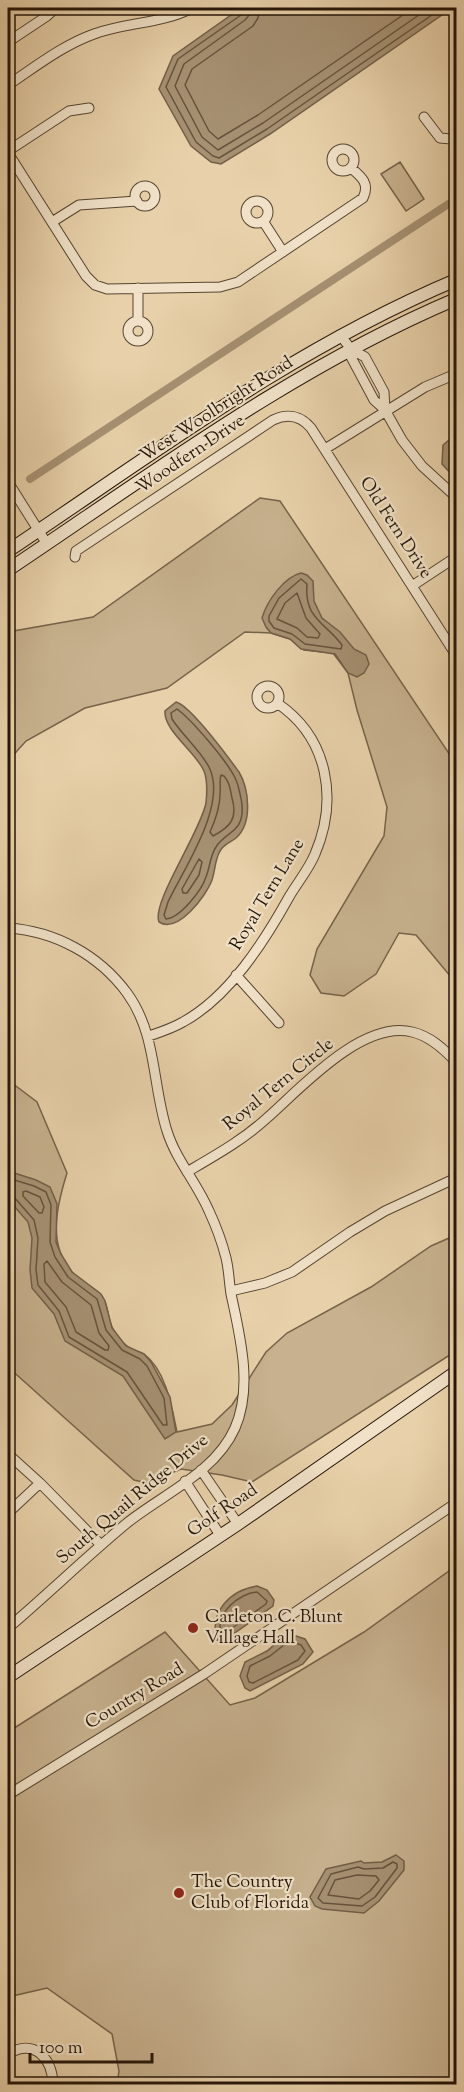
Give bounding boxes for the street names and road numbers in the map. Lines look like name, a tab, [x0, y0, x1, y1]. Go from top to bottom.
street label: West Woolbright Road	[135, 351, 299, 469]
street label: Woodfern Drive	[131, 409, 251, 501]
street label: Old Fern Drive	[352, 472, 438, 584]
street label: Royal Tern Lane	[224, 834, 312, 956]
street label: Royal Tern Circle	[218, 1032, 340, 1138]
street label: South Quail Ridge Drive	[51, 1429, 215, 1571]
street label: Golf Road	[183, 1478, 263, 1544]
street label: Country Road	[81, 1657, 189, 1737]

